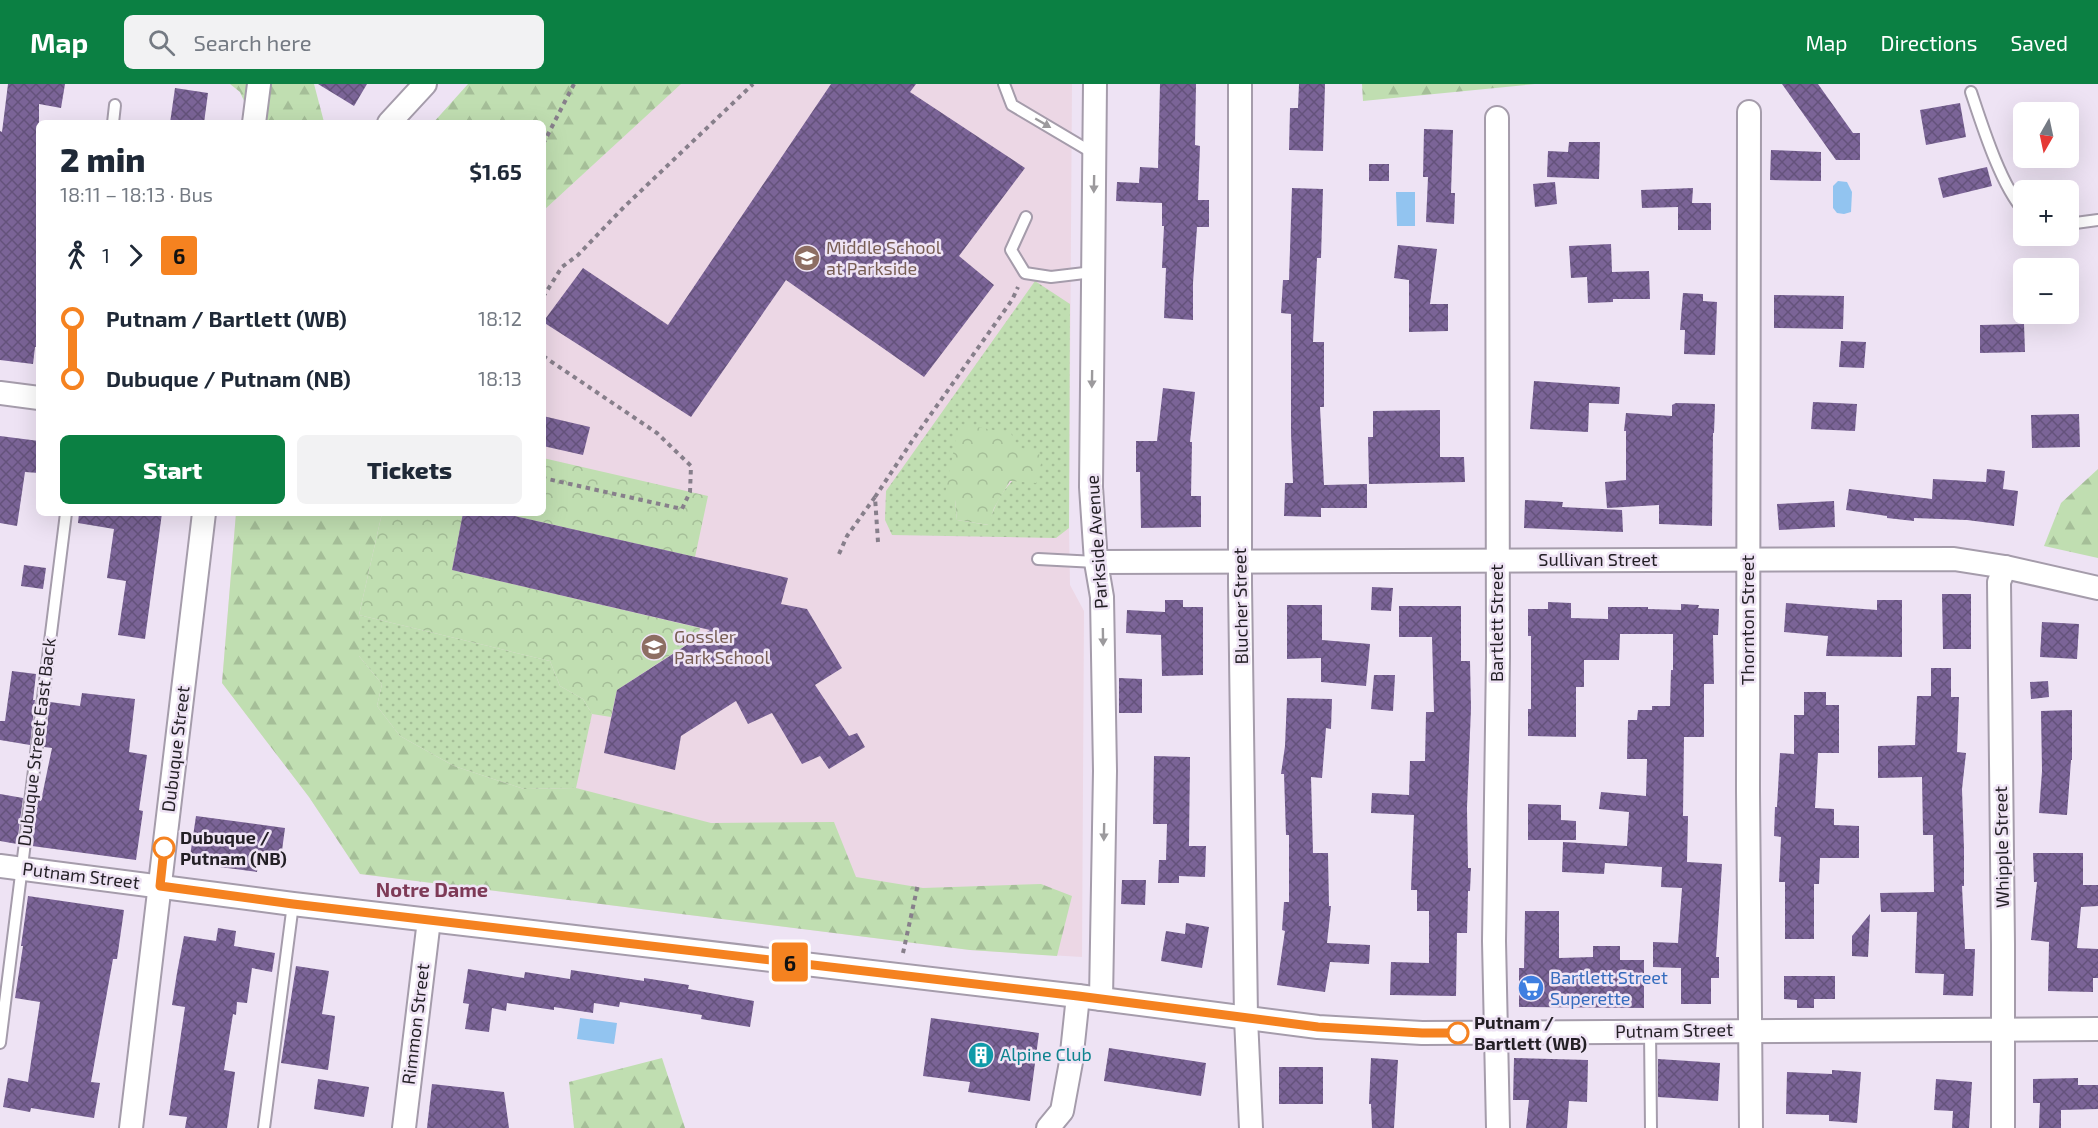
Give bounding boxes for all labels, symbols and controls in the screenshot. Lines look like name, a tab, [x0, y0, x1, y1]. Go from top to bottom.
search box	[124, 15, 544, 69]
text: Map	[30, 25, 88, 59]
icon: search	[145, 26, 178, 59]
text: Search here	[193, 29, 312, 55]
text: Map	[1805, 30, 1848, 55]
text: Directions	[1881, 30, 1977, 55]
text: Saved	[2010, 30, 2068, 55]
north arrow	[2013, 102, 2079, 168]
map controls	[2013, 102, 2079, 324]
one-way arrow	[1035, 118, 1052, 128]
text: 2 min	[60, 139, 145, 179]
text: $1.65	[469, 158, 522, 184]
one-way arrow	[1089, 175, 1099, 194]
button: +	[2013, 180, 2079, 246]
text: 18:11 – 18:13 · Bus	[60, 182, 213, 206]
place label: Middle School at Parkside	[826, 236, 942, 279]
icon: walk	[60, 239, 93, 272]
icon: forward	[119, 239, 152, 272]
text: 1	[102, 243, 110, 267]
text: 6	[173, 243, 185, 268]
school or university icon: Middle School at Parkside	[792, 243, 822, 273]
button: −	[2013, 258, 2079, 324]
text: Putnam / Bartlett (WB)	[106, 305, 347, 331]
text: 18:12	[478, 306, 522, 330]
text: Dubuque / Putnam (NB)	[106, 365, 351, 391]
text: 18:13	[478, 366, 522, 390]
one-way arrow	[1087, 370, 1097, 389]
button: Start	[60, 435, 285, 504]
button: Tickets	[297, 435, 522, 504]
street label: Parkside Avenue	[1080, 474, 1112, 610]
street label: Blucher Street	[1228, 547, 1252, 664]
street label: Sullivan Street	[1538, 548, 1658, 570]
street label: Thornton Street	[1736, 555, 1758, 685]
street label: Bartlett Street	[1485, 564, 1507, 682]
place label: Gossler Park School	[674, 625, 770, 668]
one-way arrow	[1098, 627, 1108, 646]
school or university icon: Gossler Park School	[639, 632, 669, 662]
street label: Dubuque Street East Back	[12, 636, 60, 847]
street label: Dubuque Street	[156, 684, 194, 813]
street label: Whipple Street	[1989, 786, 2013, 908]
one-way arrow	[1099, 822, 1109, 841]
place label: Dubuque / Putnam (NB)	[180, 826, 287, 869]
marker: Dubuque / Putnam (NB)	[153, 837, 175, 859]
street label: Putnam Street	[21, 857, 141, 893]
district label: Notre Dame	[376, 877, 488, 901]
line badge: 6	[770, 942, 810, 982]
text: 6	[784, 950, 796, 975]
street label: Rimmon Street	[397, 962, 433, 1086]
place label: Bartlett Street Superette	[1550, 966, 1668, 1009]
supermarket icon: Bartlett Street Superette	[1516, 973, 1546, 1003]
place label: Putnam / Bartlett (WB)	[1474, 1011, 1587, 1054]
street label: Putnam Street	[1615, 1018, 1733, 1042]
marker: Putnam / Bartlett (WB)	[1447, 1022, 1469, 1044]
building icon: Alpine Club	[966, 1040, 996, 1070]
place label: Alpine Club	[1000, 1043, 1092, 1065]

